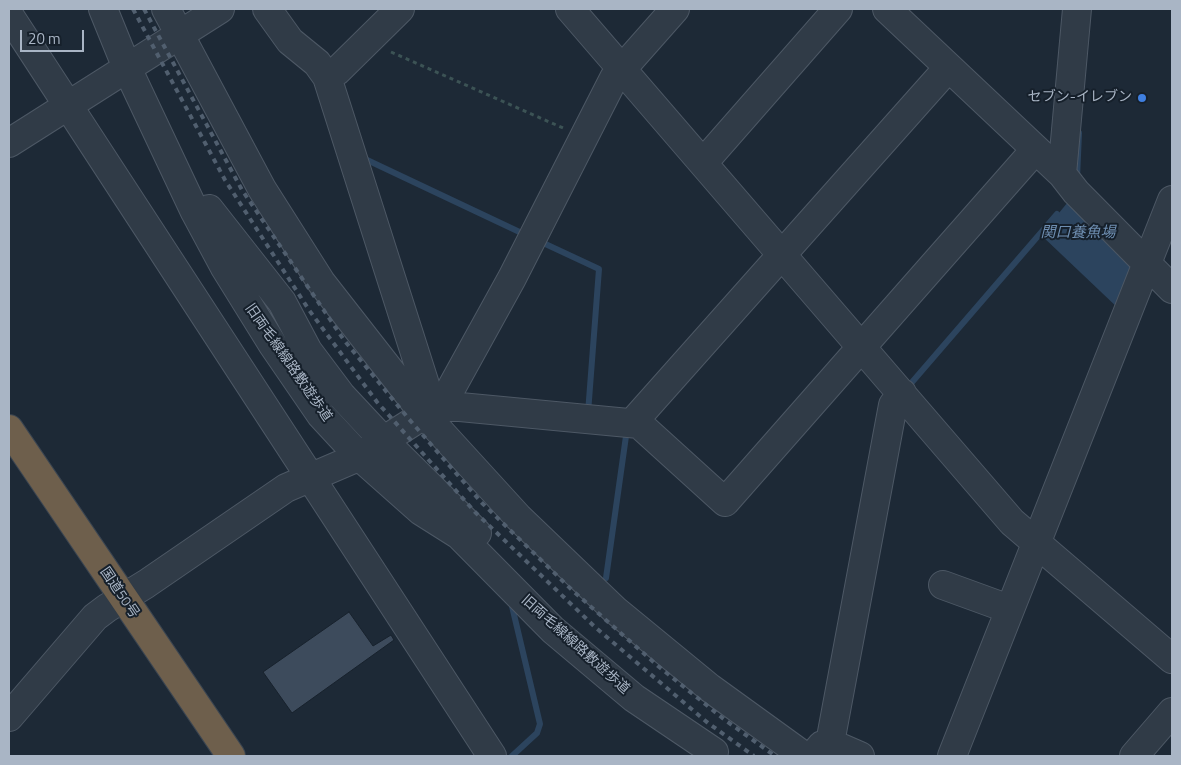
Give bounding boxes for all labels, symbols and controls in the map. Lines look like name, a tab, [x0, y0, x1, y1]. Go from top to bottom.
scale bar	[22, 20, 86, 52]
text: 20 m	[28, 27, 61, 50]
place label: セブン-イレブン	[1028, 90, 1132, 106]
marker: セブン-イレブン	[1136, 92, 1148, 104]
water label: 関口養魚場	[1041, 224, 1115, 242]
street label: 旧両毛線線路敷遊歩道	[241, 301, 335, 425]
street label: 国道50号	[96, 564, 142, 622]
street label: 旧両毛線線路敷遊歩道	[517, 592, 633, 698]

